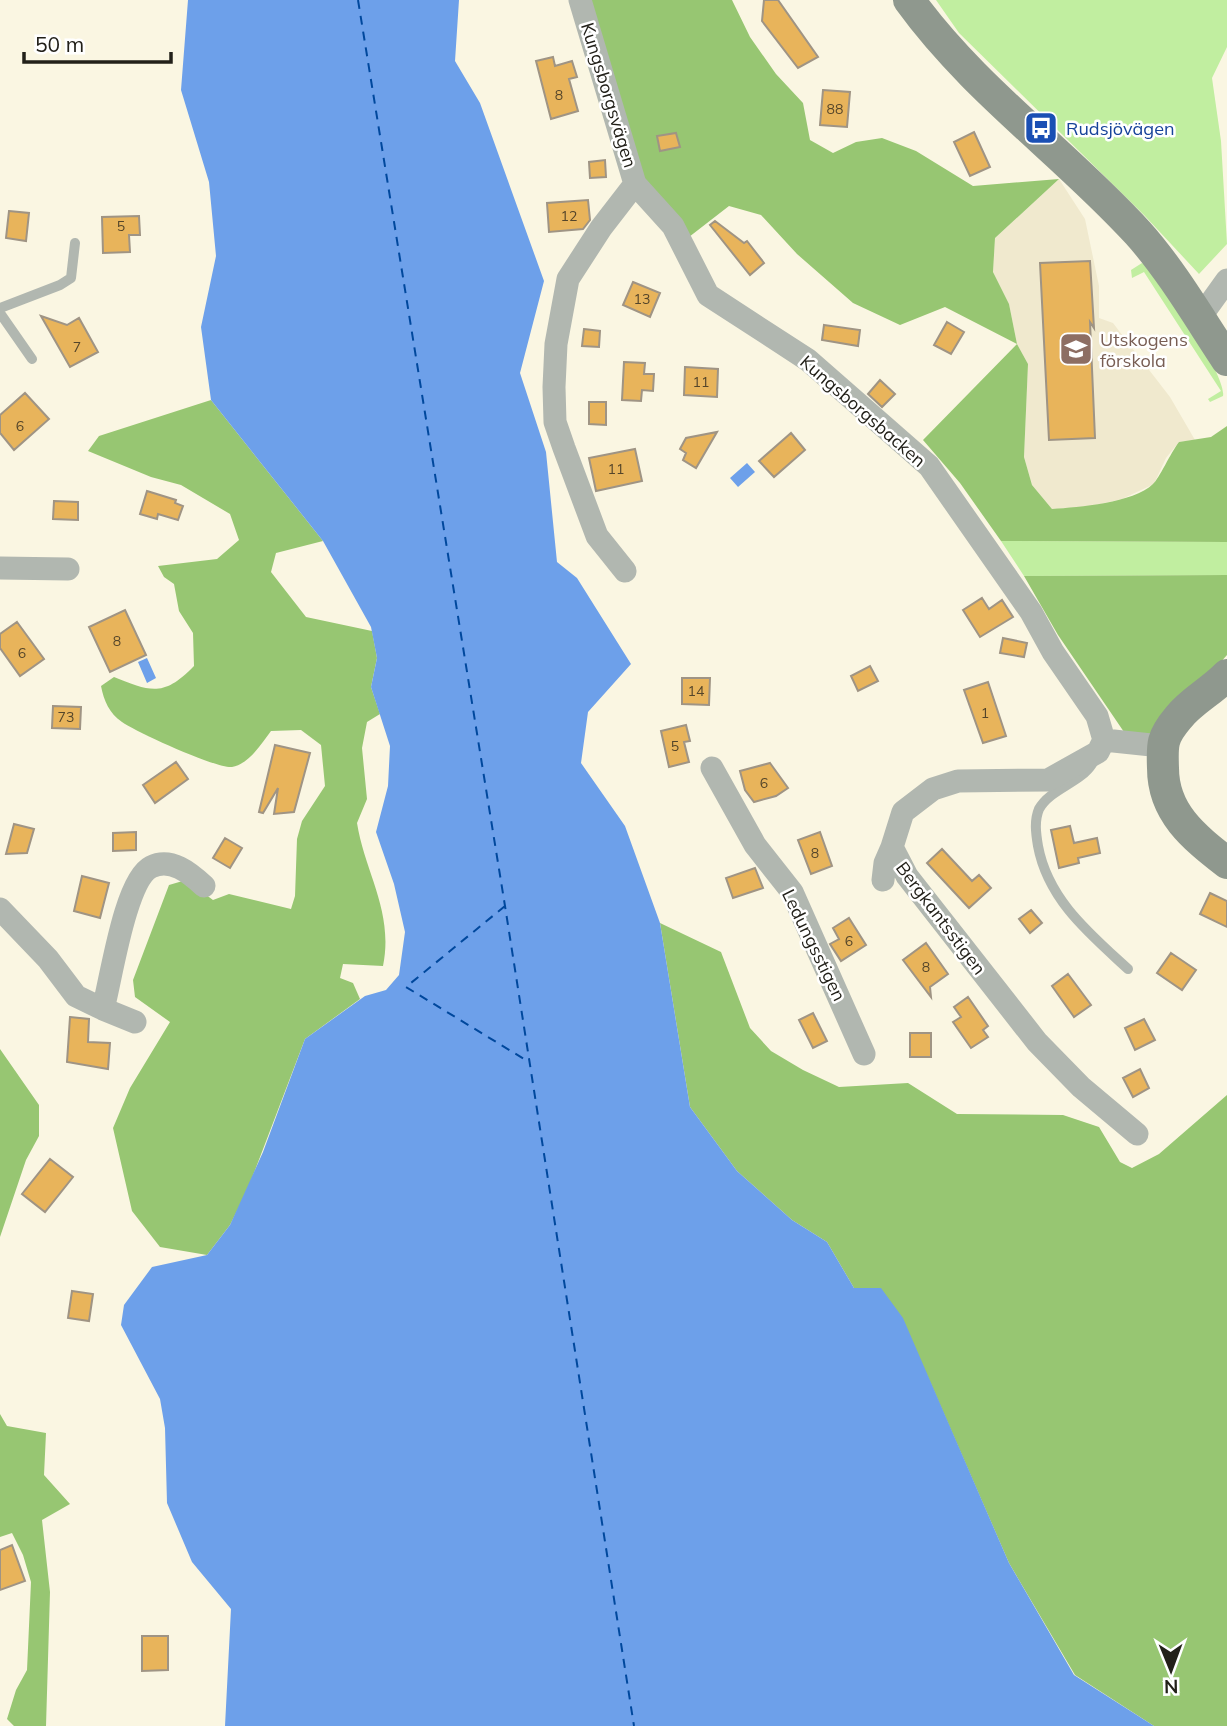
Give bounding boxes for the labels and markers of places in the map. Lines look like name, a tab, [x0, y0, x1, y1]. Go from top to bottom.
bus stop icon: Rudsjövägen	[1022, 109, 1060, 147]
place label: Rudsjövägen	[1066, 117, 1175, 140]
place label: Utskogens förskola	[1100, 328, 1188, 372]
school or university icon: Utskogens förskola	[1057, 330, 1095, 368]

